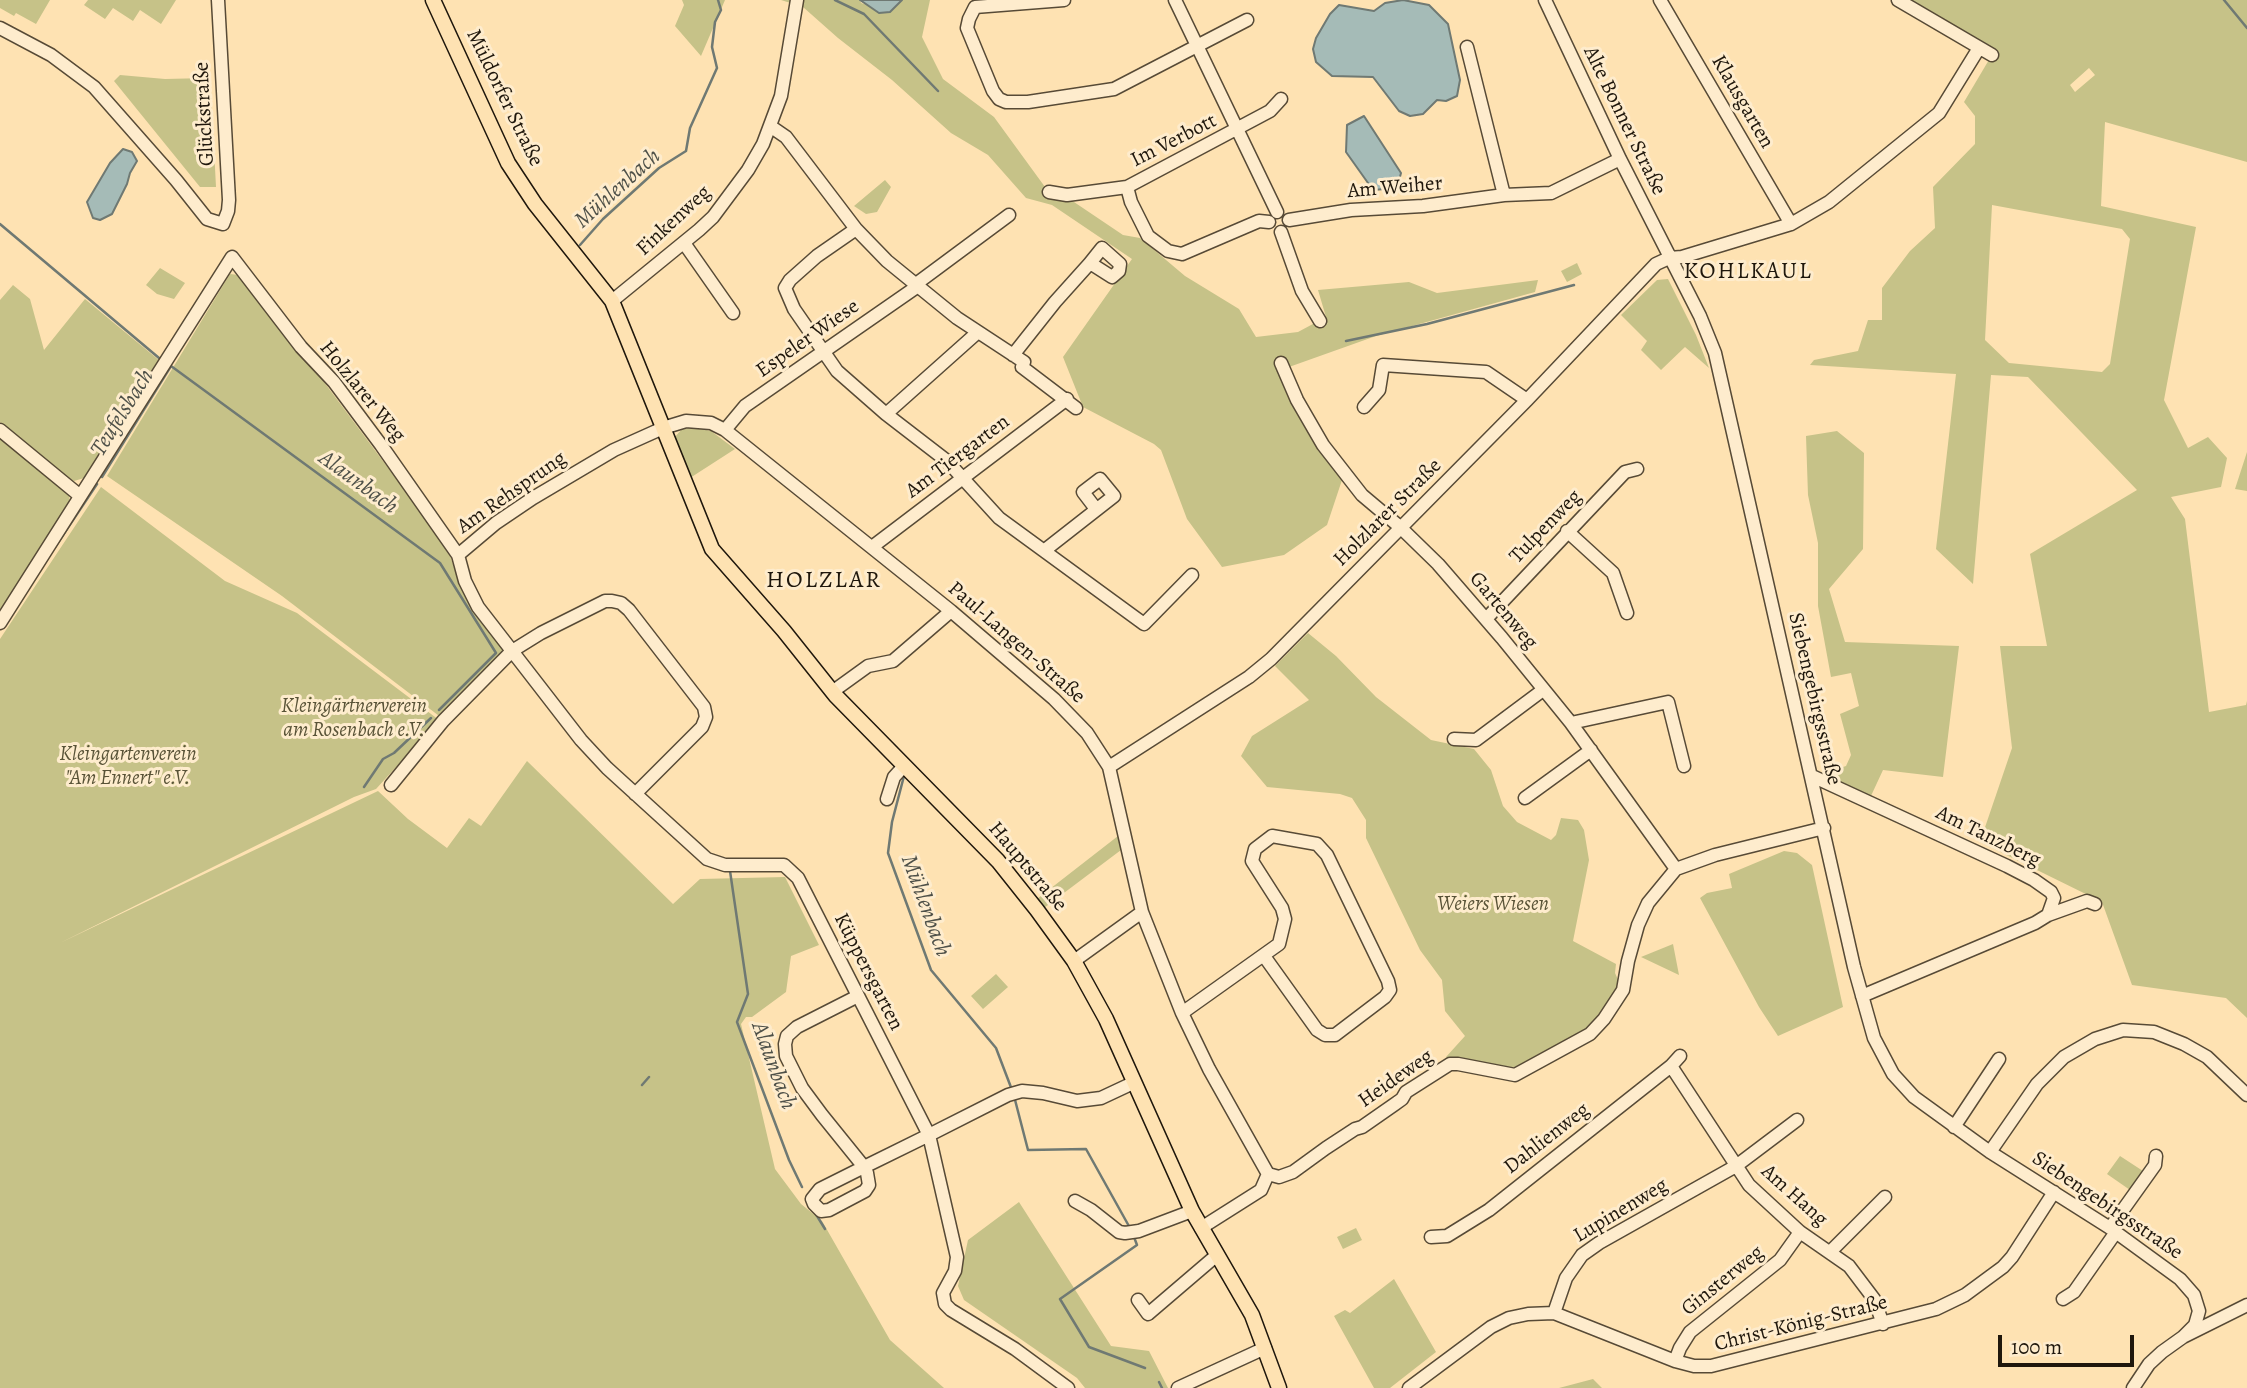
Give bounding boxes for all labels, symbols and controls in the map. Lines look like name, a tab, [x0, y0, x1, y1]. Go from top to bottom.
street label: Müldorfer Straße	[460, 25, 548, 171]
street label: Alte Bonner Straße	[1577, 43, 1671, 199]
street label: Klausgarten	[1705, 51, 1779, 153]
street label: Glückstraße	[190, 61, 220, 167]
street label: Im Verbott	[1127, 109, 1221, 173]
water label: Mühlenbach	[569, 143, 667, 235]
street label: Am Weiher	[1346, 171, 1444, 205]
street label: Finkenweg	[632, 180, 716, 262]
district label: KOHLKAUL	[1684, 258, 1812, 286]
street label: Espeler Wiese	[752, 294, 864, 384]
street label: Holzlarer Weg	[314, 336, 410, 448]
water label: Teufelsbach	[85, 364, 161, 462]
street label: Am Tiergarten	[901, 410, 1015, 504]
water label: Alaunbach	[313, 445, 403, 521]
street label: Am Rehsprung	[453, 446, 571, 540]
street label: Holzlarer Straße	[1329, 454, 1447, 572]
street label: Tulpenweg	[1505, 485, 1587, 569]
district label: HOLZLAR	[767, 567, 881, 595]
street label: Gartenweg	[1463, 567, 1543, 655]
street label: Paul-Langen-Straße	[942, 577, 1090, 709]
street label: Siebengebirgsstraße	[1782, 610, 1846, 788]
park label: Kleingärtnerverein am Rosenbach e.V.	[281, 694, 427, 744]
park label: Kleingartenverein "Am Ennert" e.V.	[59, 742, 197, 792]
street label: Am Tanzberg	[1931, 801, 2045, 873]
street label: Hauptstraße	[982, 817, 1072, 917]
water label: Mühlenbach	[894, 851, 956, 961]
park label: Weiers Wiesen	[1437, 892, 1549, 918]
street label: Küppersgarten	[828, 909, 908, 1035]
water label: Alaunbach	[744, 1018, 802, 1114]
street label: Heideweg	[1354, 1044, 1438, 1114]
street label: Dahlienweg	[1499, 1098, 1595, 1180]
street label: Siebengebirgsstraße	[2027, 1146, 2187, 1266]
street label: Am Hang	[1756, 1160, 1832, 1232]
street label: Lupinenweg	[1569, 1173, 1673, 1249]
street label: Ginsterweg	[1677, 1240, 1769, 1322]
street label: Christ-König-Straße	[1712, 1290, 1890, 1358]
scale bar	[2002, 1322, 2138, 1366]
text: 100 m	[2011, 1333, 2062, 1361]

